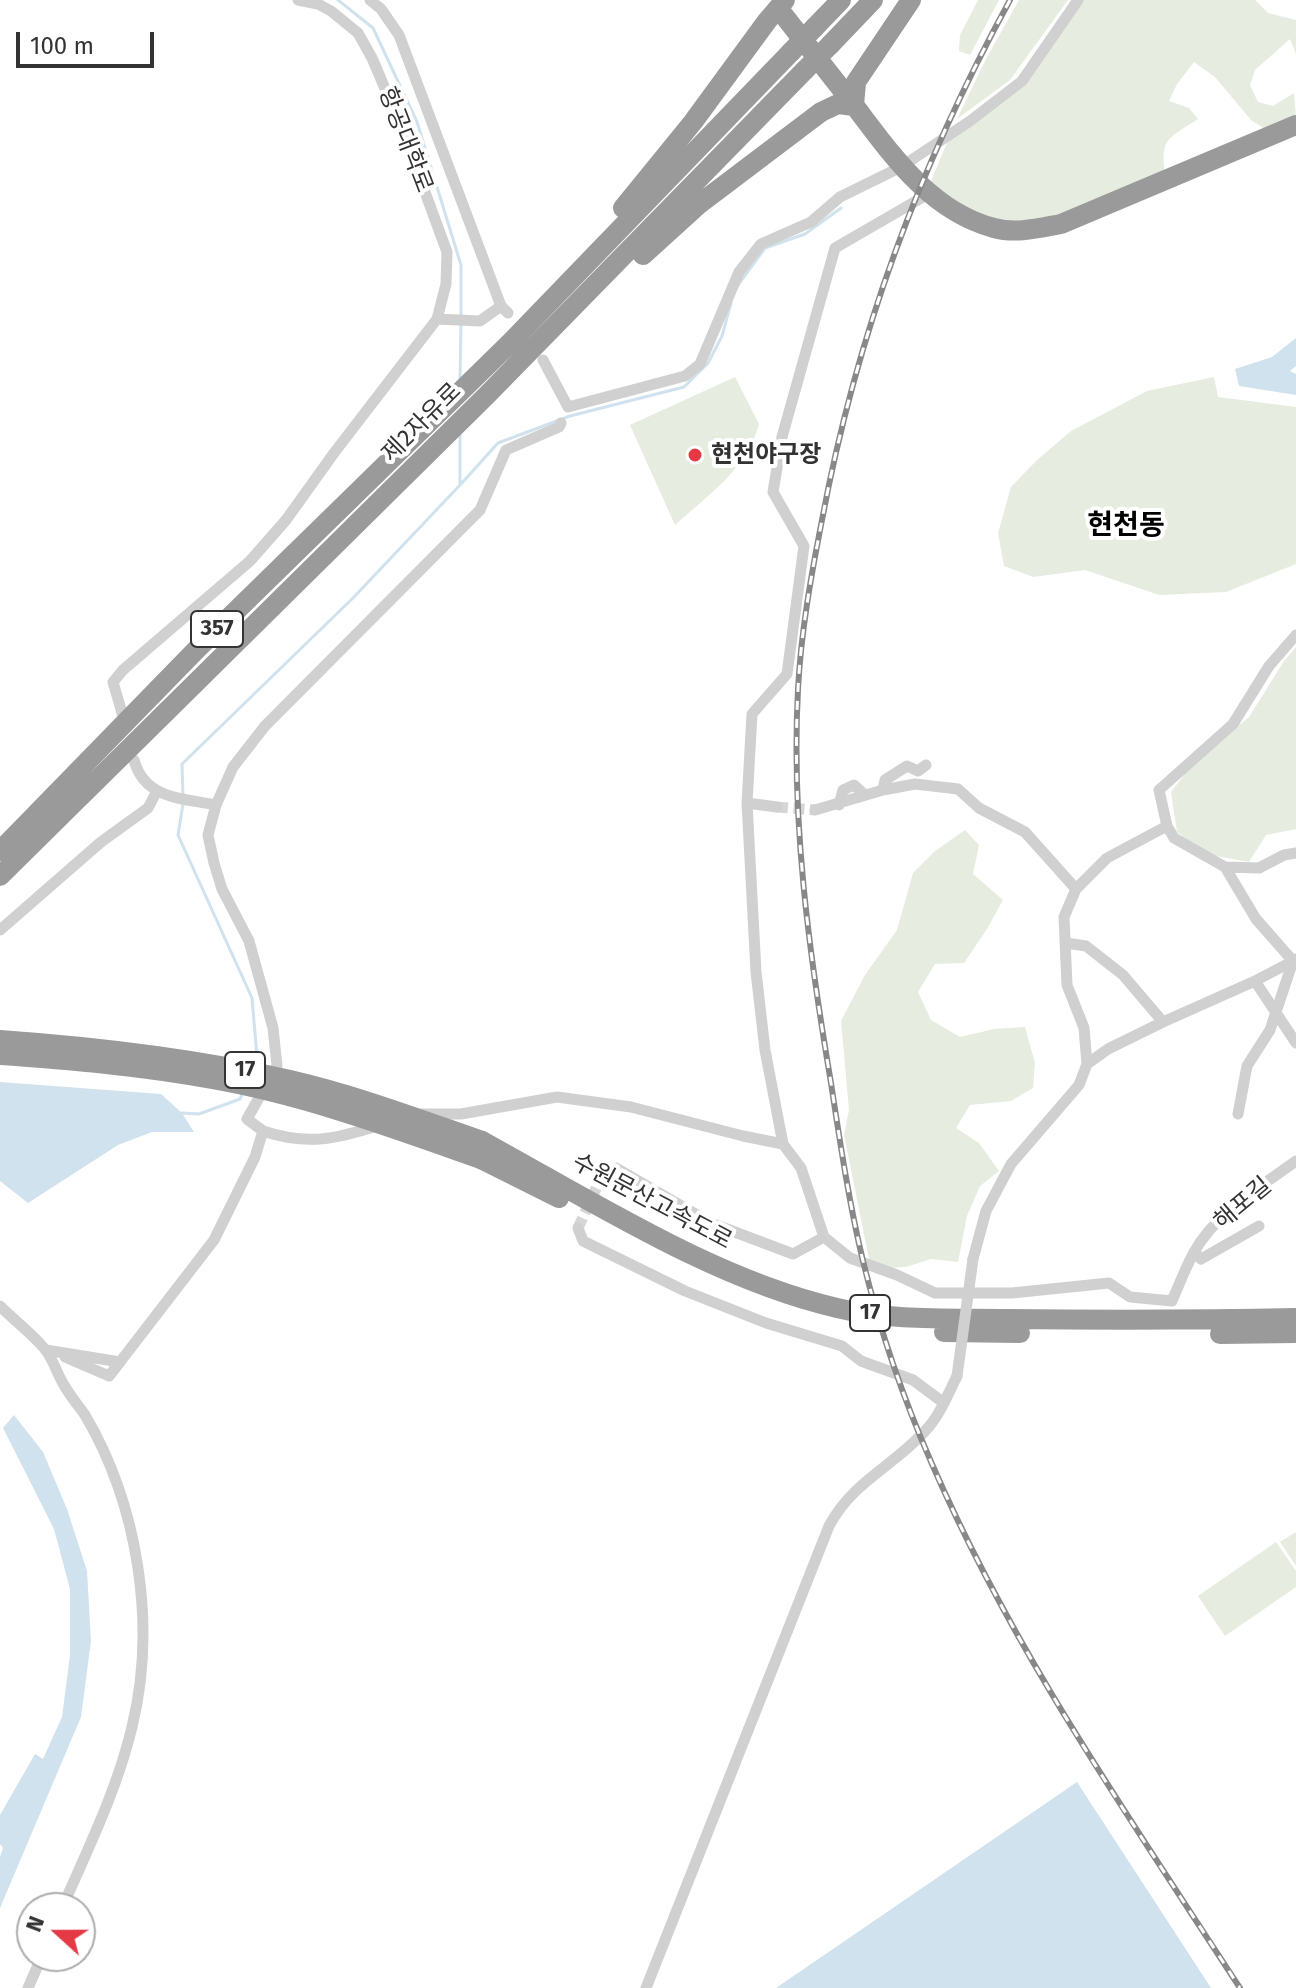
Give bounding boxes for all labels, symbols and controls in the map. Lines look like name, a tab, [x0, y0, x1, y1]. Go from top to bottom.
scale bar	[20, 16, 158, 66]
text: 100 m	[30, 32, 94, 60]
street label: 항공대학로	[372, 83, 438, 197]
street label: 제2자유로	[376, 377, 468, 469]
place label: 현천야구장	[711, 441, 821, 469]
marker: 현천야구장	[686, 446, 704, 464]
district label: 현천동	[1087, 509, 1165, 543]
road number: 357	[191, 611, 243, 647]
road number: 17	[225, 1052, 265, 1088]
street label: 수원문산고속도로	[567, 1148, 737, 1256]
street label: 해포길	[1208, 1172, 1278, 1236]
road number: 17	[850, 1295, 890, 1331]
north arrow	[16, 1892, 96, 1972]
text: N	[20, 1912, 50, 1936]

